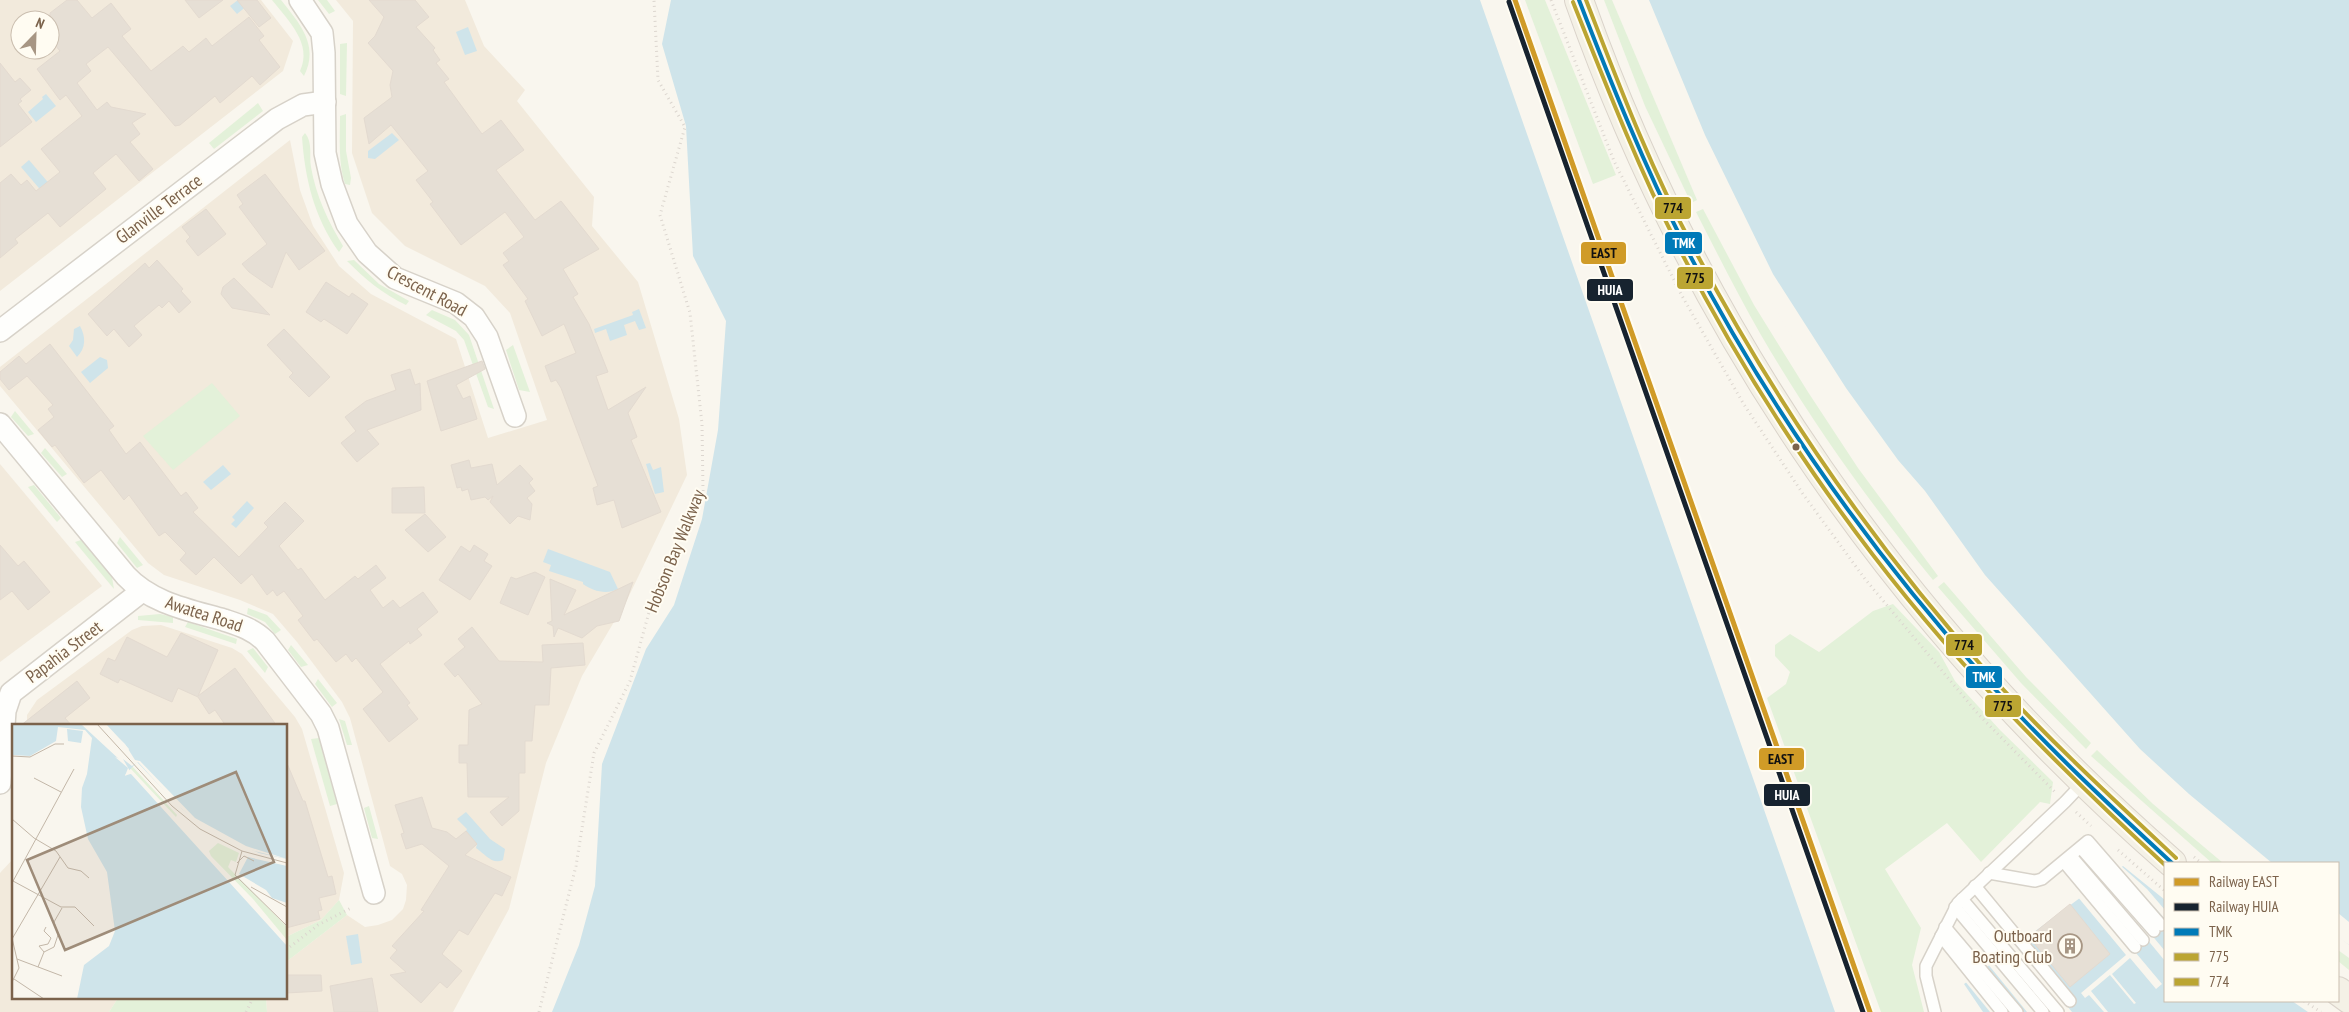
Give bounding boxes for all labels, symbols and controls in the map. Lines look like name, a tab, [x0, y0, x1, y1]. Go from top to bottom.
north arrow	[10, 10, 60, 60]
text: N	[33, 13, 47, 33]
street label: Glanville Terrace	[111, 169, 207, 249]
line badge: 774	[1654, 196, 1692, 220]
text: 774	[1663, 199, 1683, 217]
line badge: TMK	[1664, 231, 1703, 255]
text: TMK	[1672, 234, 1696, 252]
line badge: EAST	[1580, 241, 1627, 265]
text: EAST	[1591, 244, 1617, 262]
street label: Crescent Road	[383, 260, 471, 321]
line badge: 775	[1676, 266, 1714, 290]
text: 775	[1685, 269, 1705, 287]
line badge: HUIA	[1586, 278, 1634, 302]
text: HUIA	[1597, 281, 1623, 299]
unlabelled marker	[1791, 442, 1801, 452]
street label: Hobson Bay Walkway	[639, 486, 710, 616]
street label: Awatea Road	[163, 590, 246, 637]
street label: Papahia Street	[21, 615, 107, 688]
line badge: 774	[1945, 633, 1983, 657]
text: 774	[1954, 636, 1974, 654]
line badge: TMK	[1965, 665, 2003, 689]
text: TMK	[1972, 668, 1996, 686]
line badge: 775	[1984, 694, 2022, 718]
text: 775	[1993, 697, 2013, 715]
inset map	[12, 724, 288, 1000]
line badge: EAST	[1758, 747, 1805, 771]
text: EAST	[1768, 750, 1794, 768]
line badge: HUIA	[1763, 783, 1811, 807]
text: HUIA	[1774, 786, 1800, 804]
legend	[2164, 862, 2339, 1002]
text: Railway EAST	[2209, 872, 2279, 891]
text: Railway HUIA	[2209, 897, 2280, 916]
text: TMK	[2209, 922, 2233, 941]
place label: Outboard Boating Club	[1972, 924, 2052, 968]
building icon: Outboard Boating Club	[2057, 933, 2083, 959]
text: 775	[2209, 947, 2229, 966]
text: 774	[2209, 972, 2230, 991]

